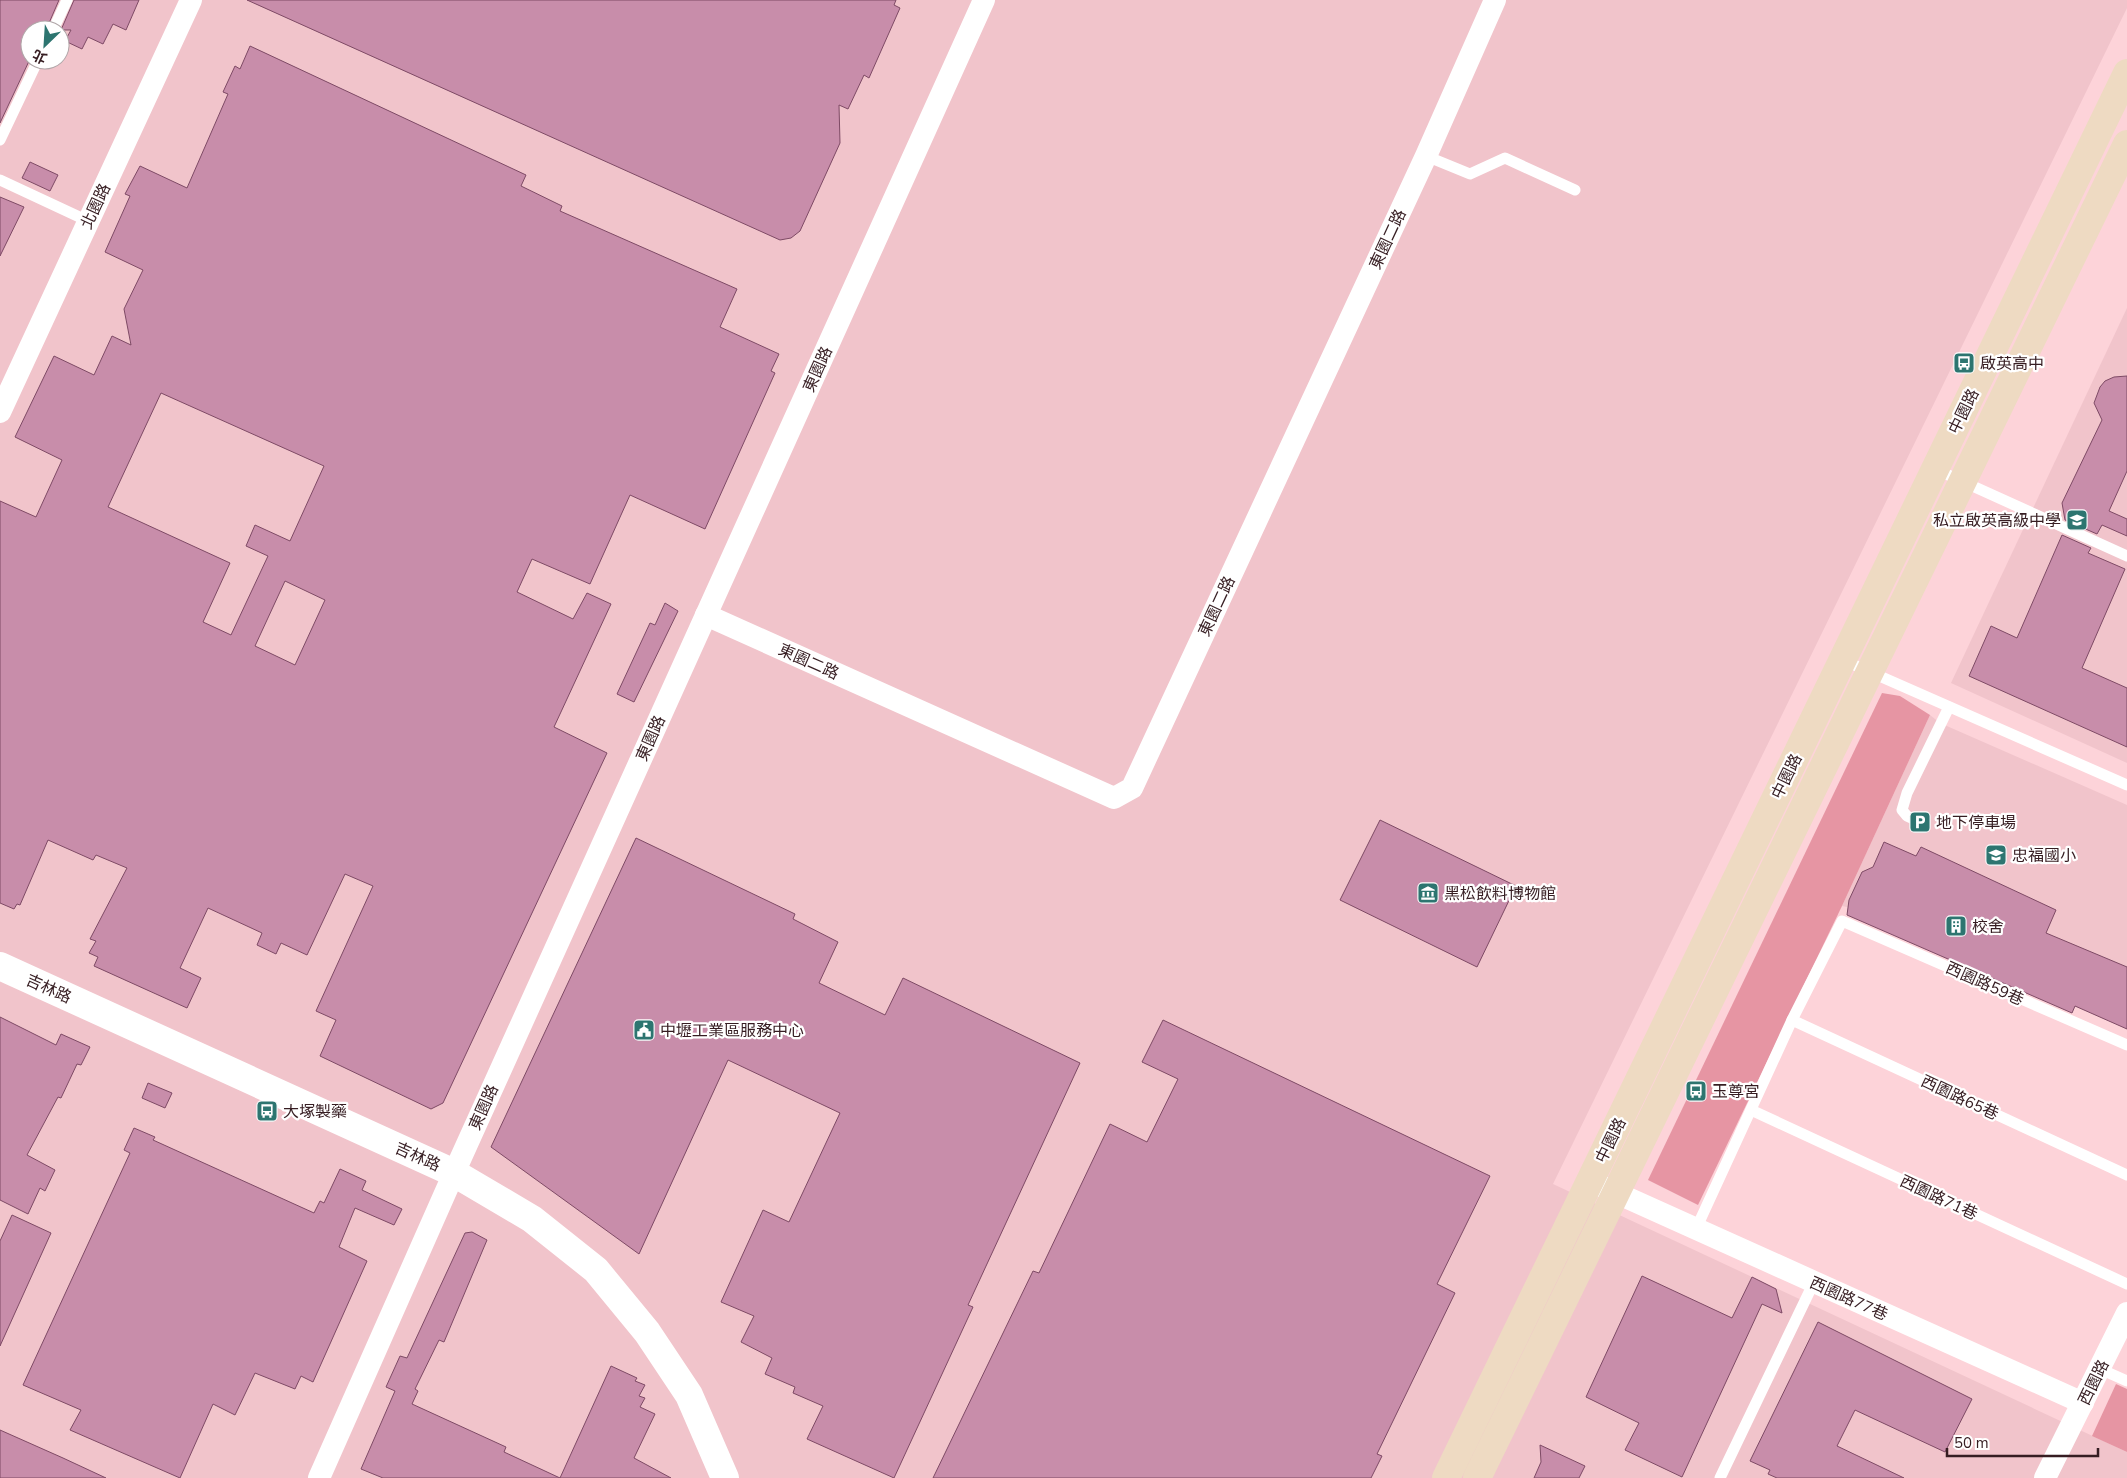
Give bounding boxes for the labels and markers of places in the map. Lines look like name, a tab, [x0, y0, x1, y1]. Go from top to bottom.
bus stop icon: 啟英高中	[1952, 351, 1976, 375]
place label: 啟英高中	[1980, 353, 2044, 375]
school or university icon: 私立啟英高級中學	[2065, 508, 2089, 532]
place label: 私立啟英高級中學	[1933, 510, 2061, 532]
parking icon: 地下停車場	[1908, 810, 1932, 834]
place label: 地下停車場	[1936, 812, 2016, 834]
school or university icon: 忠福國小	[1984, 843, 2008, 867]
place label: 忠福國小	[2012, 845, 2076, 867]
museum icon: 黑松飲料博物館	[1416, 881, 1440, 905]
place label: 黑松飲料博物館	[1444, 883, 1556, 905]
building icon: 校舍	[1944, 914, 1968, 938]
place label: 校舍	[1972, 916, 2004, 938]
public building icon: 中壢工業區服務中心	[632, 1018, 656, 1042]
place label: 中壢工業區服務中心	[660, 1020, 804, 1042]
bus stop icon: 玉尊宮	[1684, 1079, 1708, 1103]
place label: 玉尊宮	[1712, 1081, 1760, 1103]
bus stop icon: 大塚製藥	[255, 1099, 279, 1123]
place label: 大塚製藥	[283, 1101, 347, 1123]

